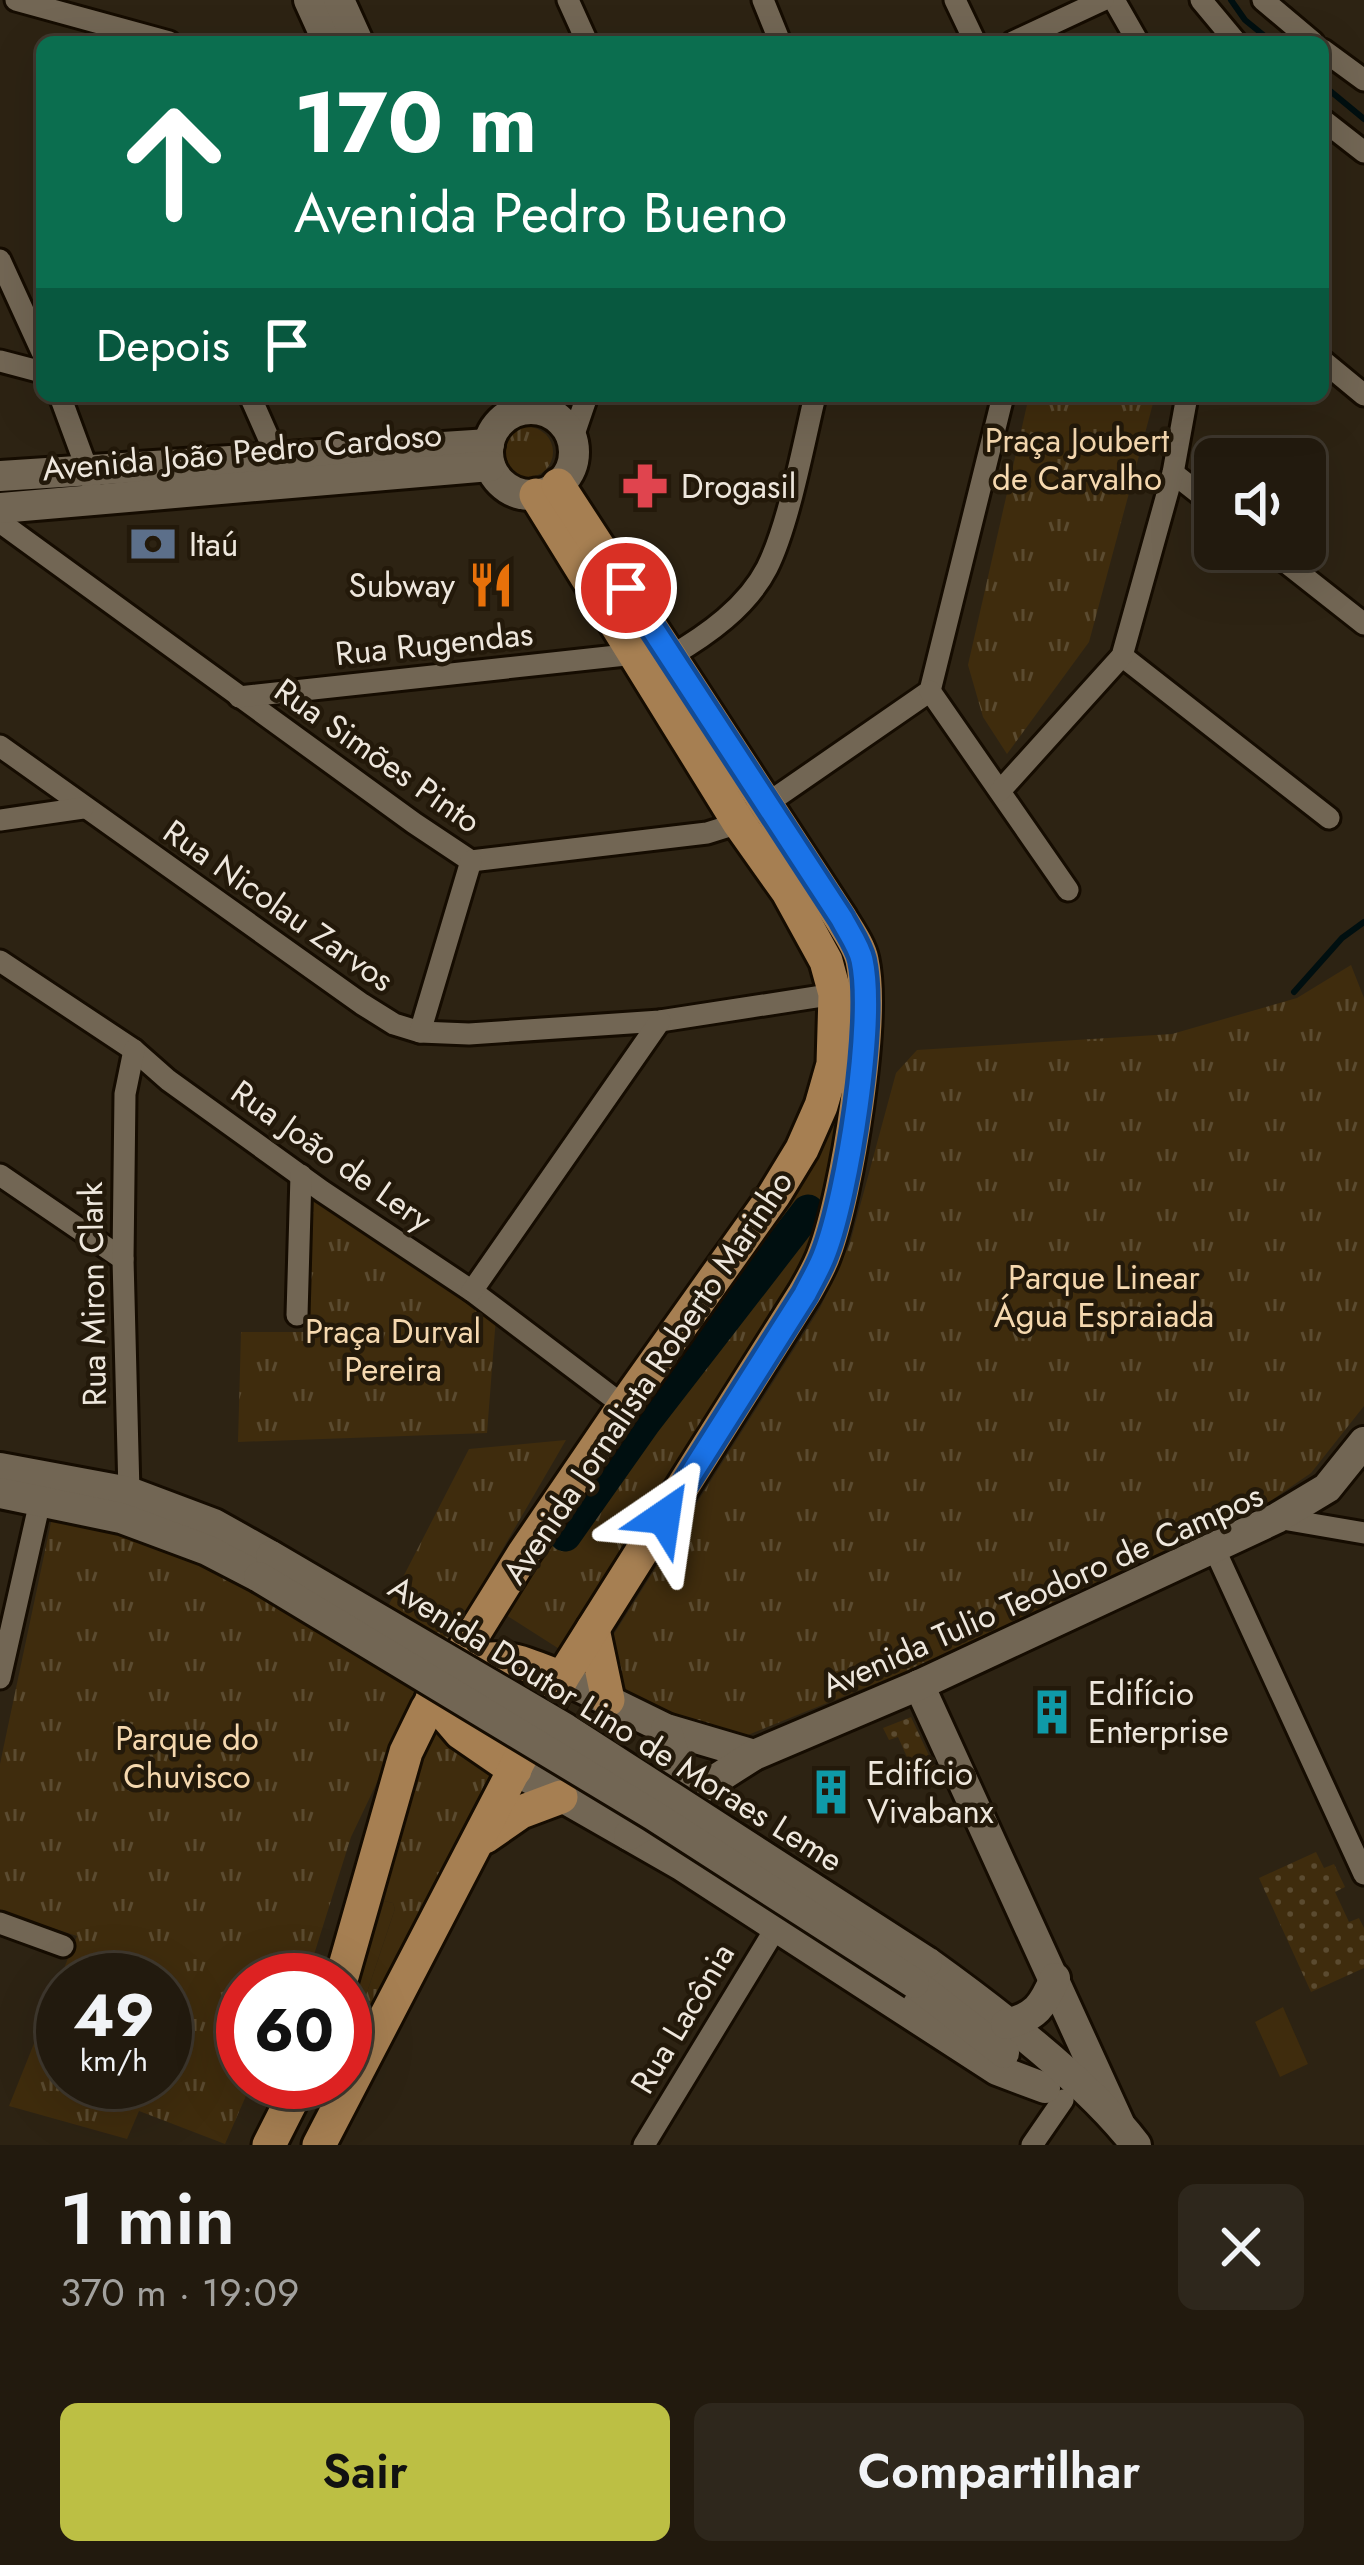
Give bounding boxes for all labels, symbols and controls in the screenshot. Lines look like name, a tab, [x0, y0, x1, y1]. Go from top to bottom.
text: 170 m	[294, 62, 537, 184]
icon: ahead	[96, 84, 252, 240]
text: Avenida Pedro Bueno	[294, 174, 787, 252]
icon: arrive	[254, 312, 320, 378]
text: Depois	[96, 313, 230, 378]
street label: Avenida João Pedro Cardoso	[40, 411, 444, 492]
park label: Praça Joubert de Carvalho	[985, 417, 1169, 502]
map controls	[1194, 438, 1326, 570]
button: sound	[1194, 438, 1326, 570]
pharmacy icon: Drogasil	[620, 461, 670, 511]
place label: Drogasil	[681, 463, 796, 510]
bank icon: Itaú	[128, 519, 178, 569]
place label: Itaú	[189, 521, 238, 568]
pin	[575, 537, 677, 639]
icon: arrive	[593, 555, 659, 621]
restaurant icon: Subway	[466, 560, 516, 610]
place label: Subway	[349, 562, 455, 609]
street label: Rua Rugendas	[333, 610, 535, 677]
street label: Rua Simões Pinto	[265, 667, 490, 844]
street label: Rua Nicolau Zarvos	[154, 808, 403, 1003]
street label: Rua João de Lery	[222, 1069, 442, 1243]
street label: Avenida Jornalista Roberto Marinho	[491, 1161, 804, 1593]
street label: Rua Miron Clark	[67, 1181, 118, 1407]
park label: Parque Linear Água Espraiada	[994, 1254, 1214, 1339]
park label: Praça Durval Pereira	[305, 1308, 481, 1393]
position arrow	[601, 1454, 727, 1580]
street label: Avenida Tulio Teodoro de Campos	[814, 1472, 1270, 1709]
street label: Avenida Doutor Lino de Moraes Leme	[380, 1564, 852, 1883]
place label: Edifício Enterprise	[1088, 1670, 1229, 1755]
building icon: Edifício Enterprise	[1027, 1687, 1077, 1737]
park label: Parque do Chuvisco	[115, 1715, 259, 1800]
place label: Edifício Vivabanx	[867, 1750, 994, 1835]
building icon: Edifício Vivabanx	[806, 1767, 856, 1817]
street label: Rua Lacônia	[619, 1934, 746, 2102]
speed limit sign: 60	[216, 1953, 372, 2109]
text: 49	[73, 1972, 155, 2059]
text: km/h	[80, 2039, 148, 2082]
text: 1 min	[60, 2167, 235, 2271]
button: close	[1178, 2184, 1304, 2310]
text: 370 m · 19:09	[60, 2264, 299, 2321]
button: Sair	[60, 2403, 670, 2541]
button: Compartilhar	[694, 2403, 1304, 2541]

